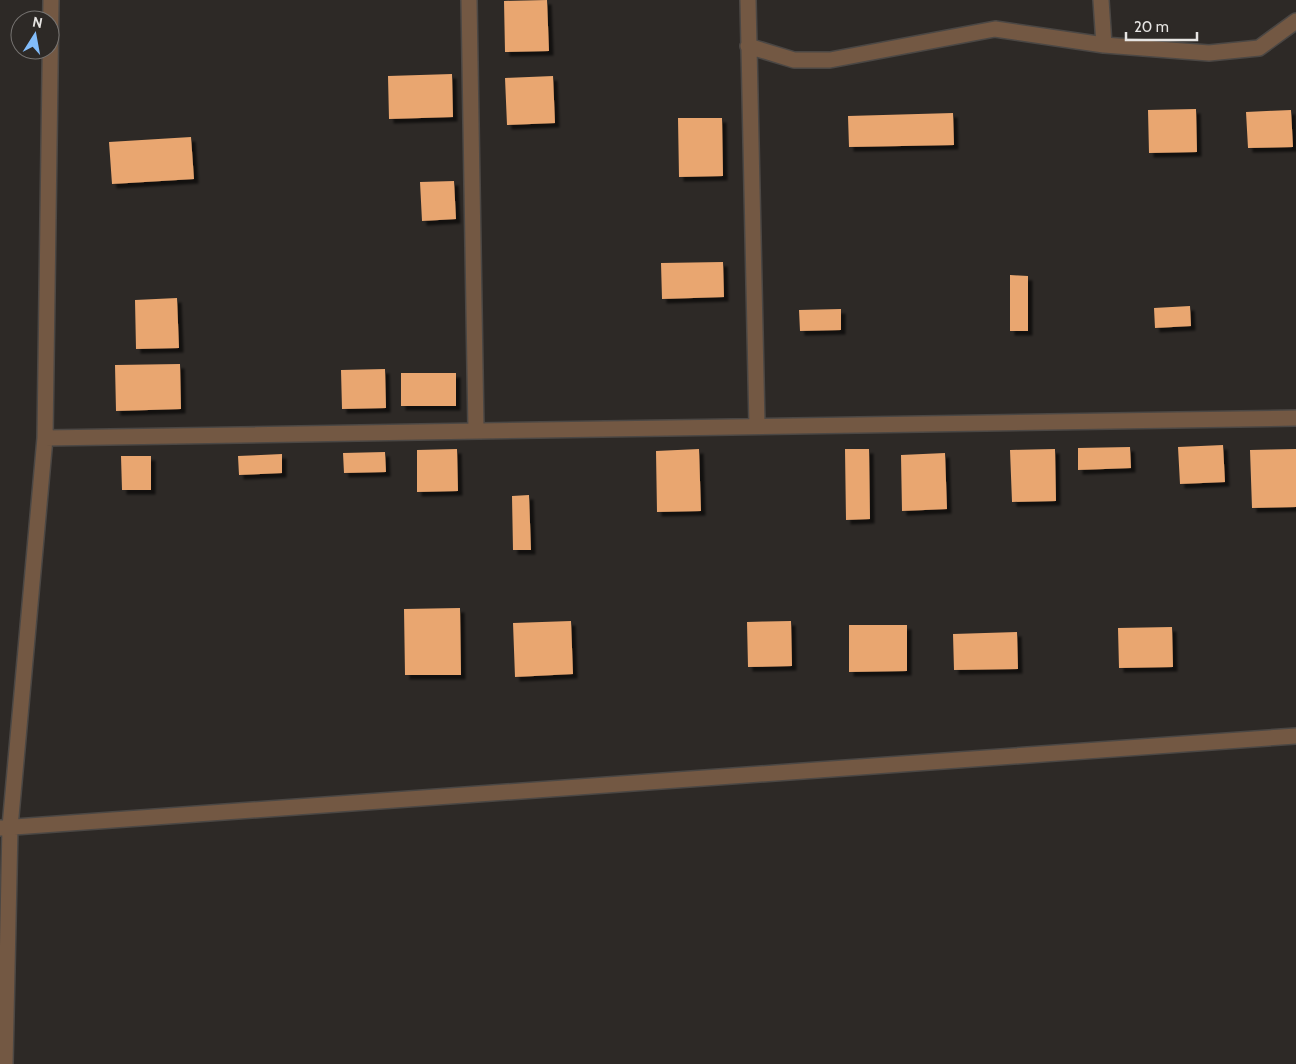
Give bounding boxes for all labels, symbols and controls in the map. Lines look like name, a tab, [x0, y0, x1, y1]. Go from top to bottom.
north arrow	[10, 10, 60, 60]
scale bar	[1126, 10, 1197, 42]
text: N	[31, 12, 44, 32]
text: 20 m	[1134, 18, 1169, 36]

